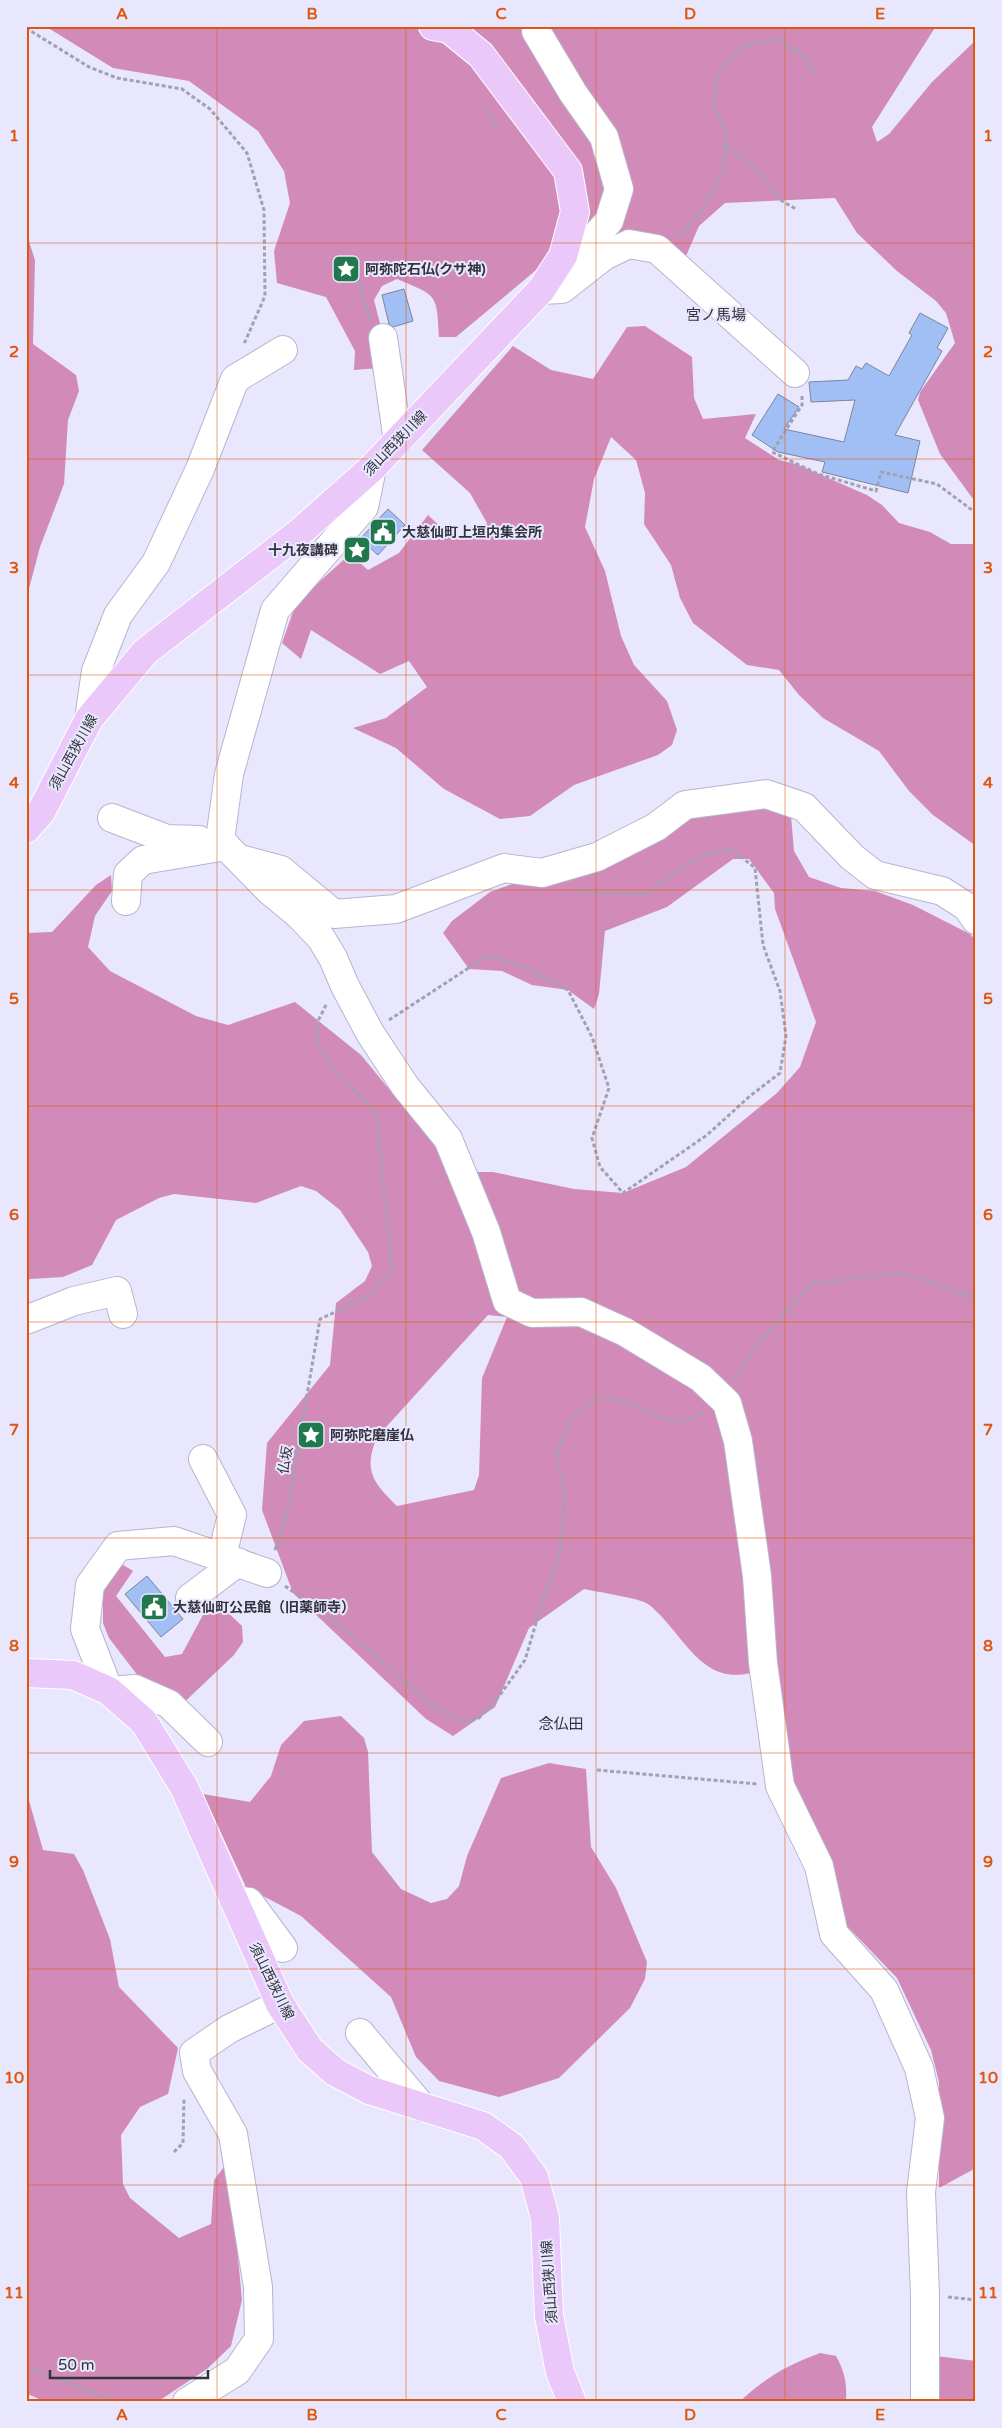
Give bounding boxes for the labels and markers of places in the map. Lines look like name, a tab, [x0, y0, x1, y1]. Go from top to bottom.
place icon: 阿弥陀石仏(クサ神)	[331, 254, 361, 284]
place label: 阿弥陀石仏(クサ神)	[365, 261, 486, 278]
public building icon: 大慈仙町上垣内集会所	[368, 517, 398, 547]
place label: 大慈仙町上垣内集会所	[402, 524, 542, 541]
place icon: 十九夜講碑	[342, 535, 372, 565]
place label: 十九夜講碑	[268, 542, 338, 559]
place icon: 阿弥陀磨崖仏	[296, 1420, 326, 1450]
place label: 阿弥陀磨崖仏	[330, 1427, 414, 1444]
public building icon: 大慈仙町公民館（旧薬師寺）	[139, 1592, 169, 1622]
place label: 大慈仙町公民館（旧薬師寺）	[173, 1599, 355, 1616]

